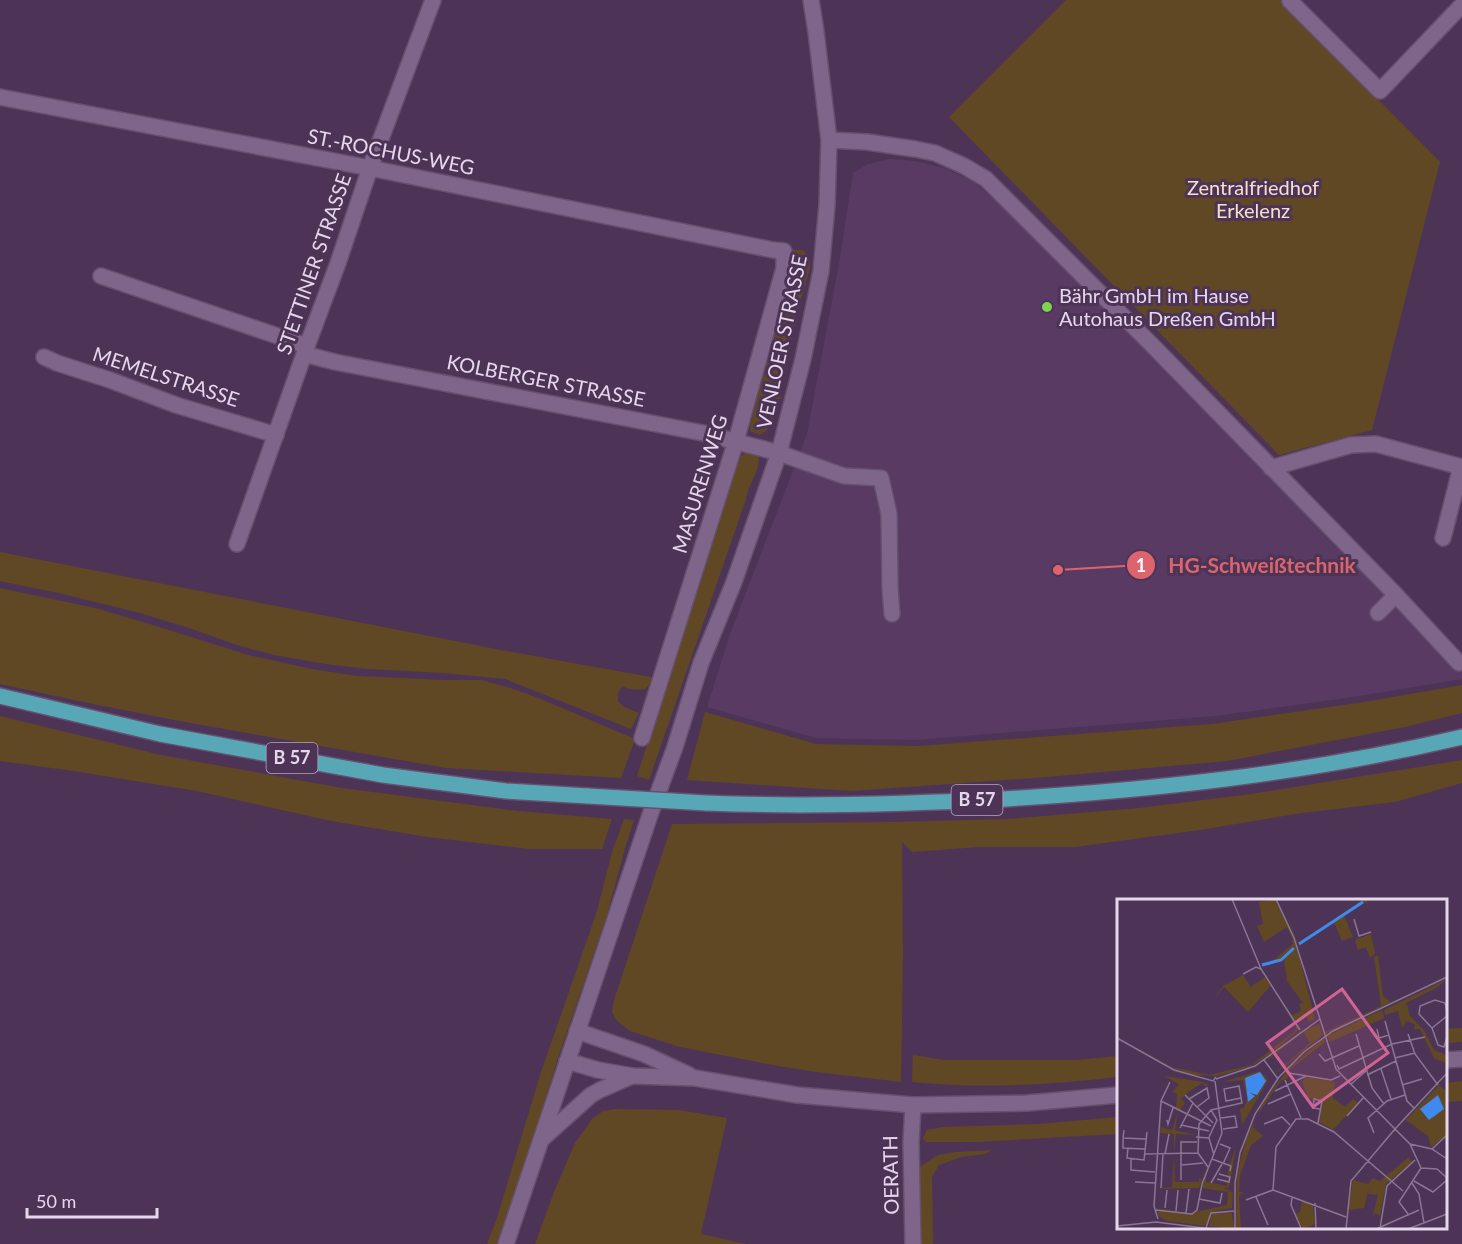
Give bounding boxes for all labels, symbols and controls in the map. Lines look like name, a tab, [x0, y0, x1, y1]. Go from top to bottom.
street label: ST.-ROCHUS-WEG	[306, 123, 477, 179]
street label: STETTINER STRASSE	[271, 170, 355, 357]
park label: Zentralfriedhof Erkelenz	[1187, 175, 1319, 222]
street label: VENLOER STRASSE	[751, 253, 811, 431]
place label: Bähr GmbH im Hause Autohaus Dreßen GmbH	[1059, 283, 1276, 330]
marker: Bähr GmbH im Hause Autohaus Dreßen GmbH	[1040, 300, 1054, 314]
street label: MEMELSTRASSE	[90, 341, 243, 411]
street label: KOLBERGER STRASSE	[445, 349, 647, 411]
street label: MASURENWEG	[667, 412, 732, 556]
callout: HG-Schweißtechnik	[1126, 546, 1367, 585]
text: HG-Schweißtechnik	[1168, 552, 1357, 577]
text: 1	[1136, 554, 1146, 576]
road number: B 57	[266, 743, 318, 773]
road number: B 57	[952, 785, 1002, 815]
inset map	[1117, 899, 1447, 1229]
street label: OERATH	[877, 1135, 903, 1215]
scale bar	[27, 1181, 158, 1219]
text: 50 m	[36, 1190, 76, 1212]

